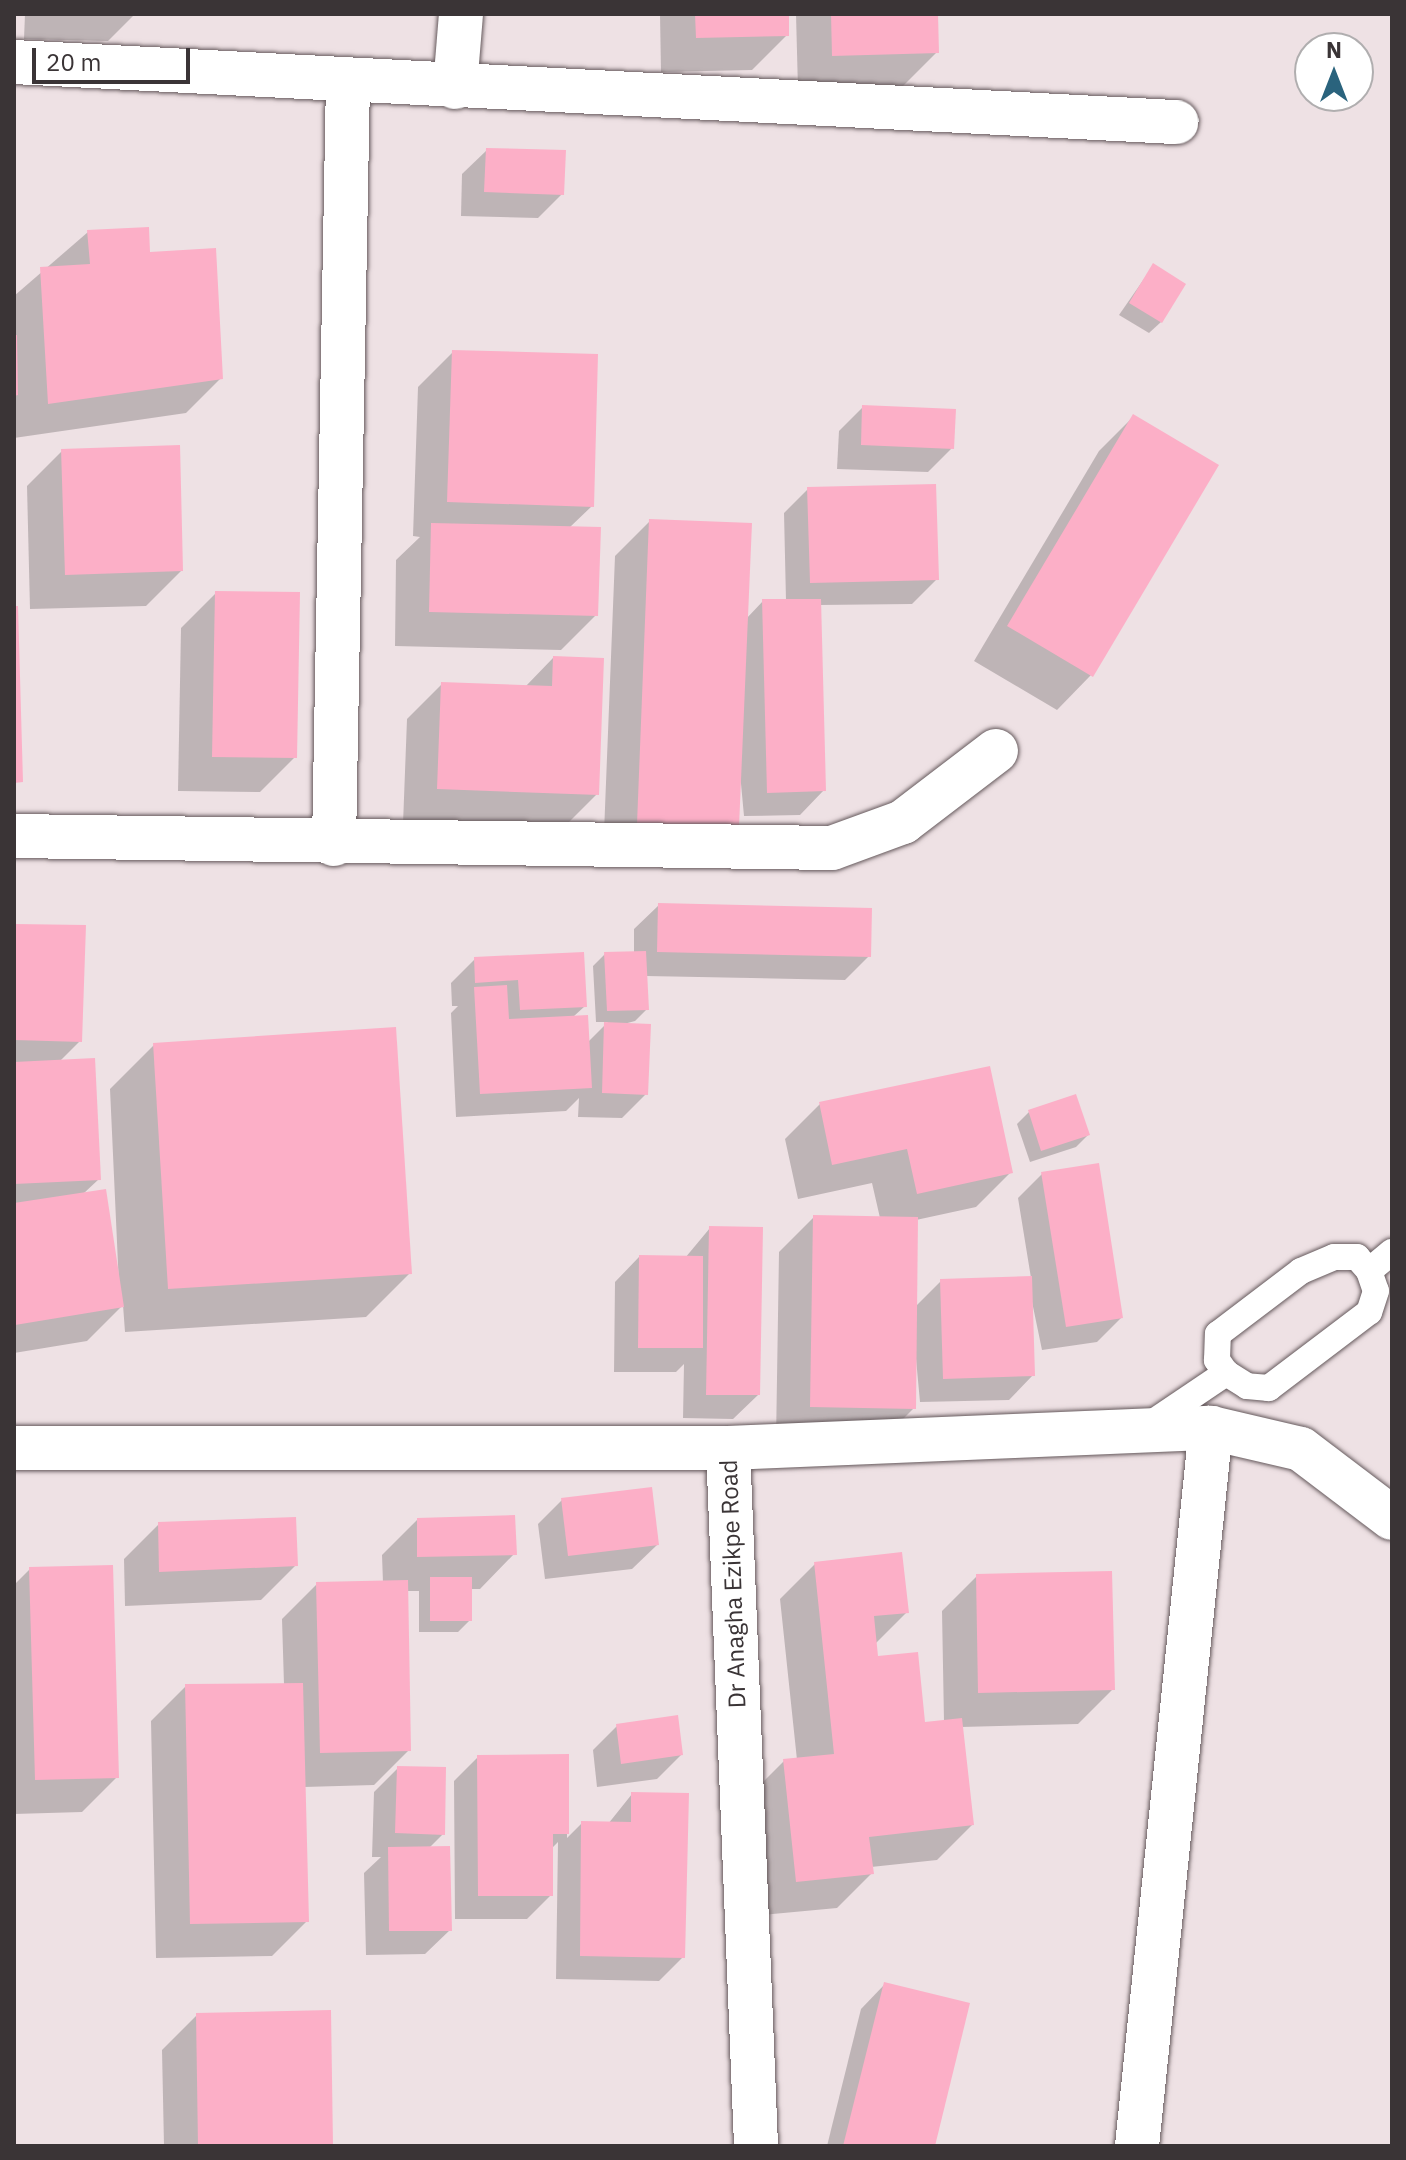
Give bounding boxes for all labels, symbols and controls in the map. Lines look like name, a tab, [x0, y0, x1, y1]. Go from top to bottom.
scale bar	[36, 32, 194, 82]
north arrow	[1294, 32, 1374, 112]
text: N	[1326, 35, 1342, 64]
text: 20 m	[46, 46, 101, 78]
street label: Dr Anagha Ezikpe Road	[714, 1459, 752, 1709]

